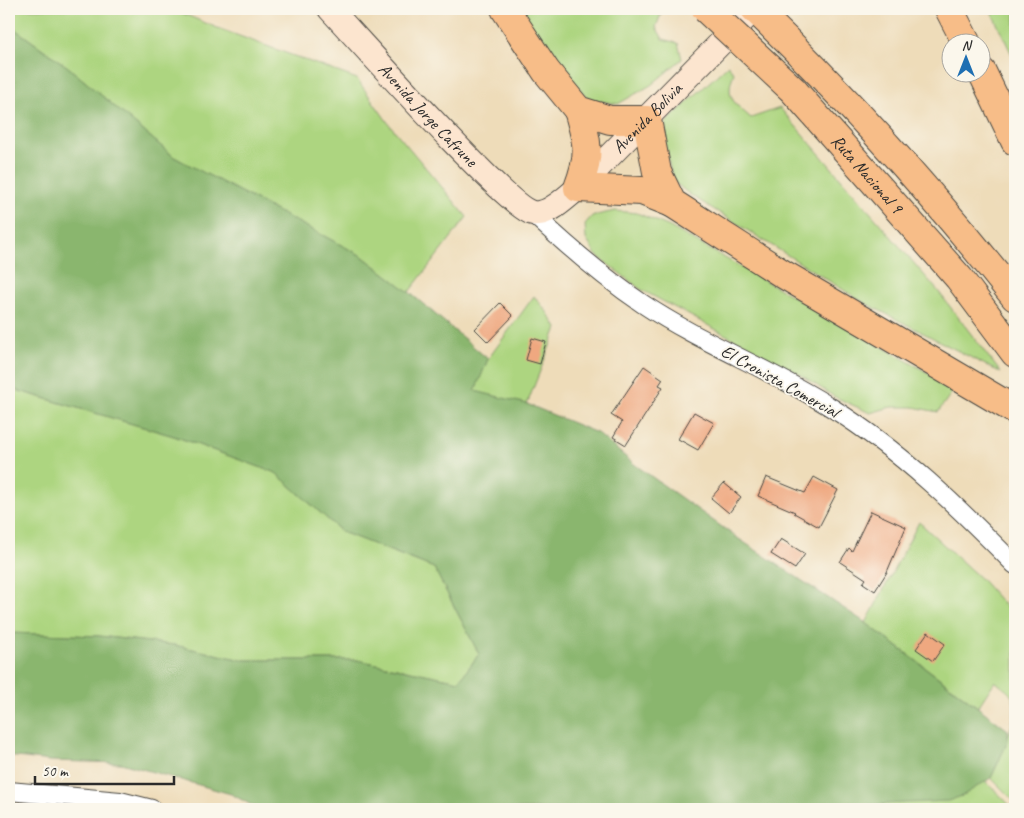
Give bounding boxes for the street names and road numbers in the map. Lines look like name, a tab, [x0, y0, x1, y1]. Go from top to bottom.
street label: Avenida Jorge Cafrune	[374, 58, 483, 172]
street label: Avenida Bolivia	[607, 77, 687, 158]
street label: Ruta Nacional 9	[826, 130, 909, 219]
street label: El Cronista Comercial	[717, 340, 845, 424]

